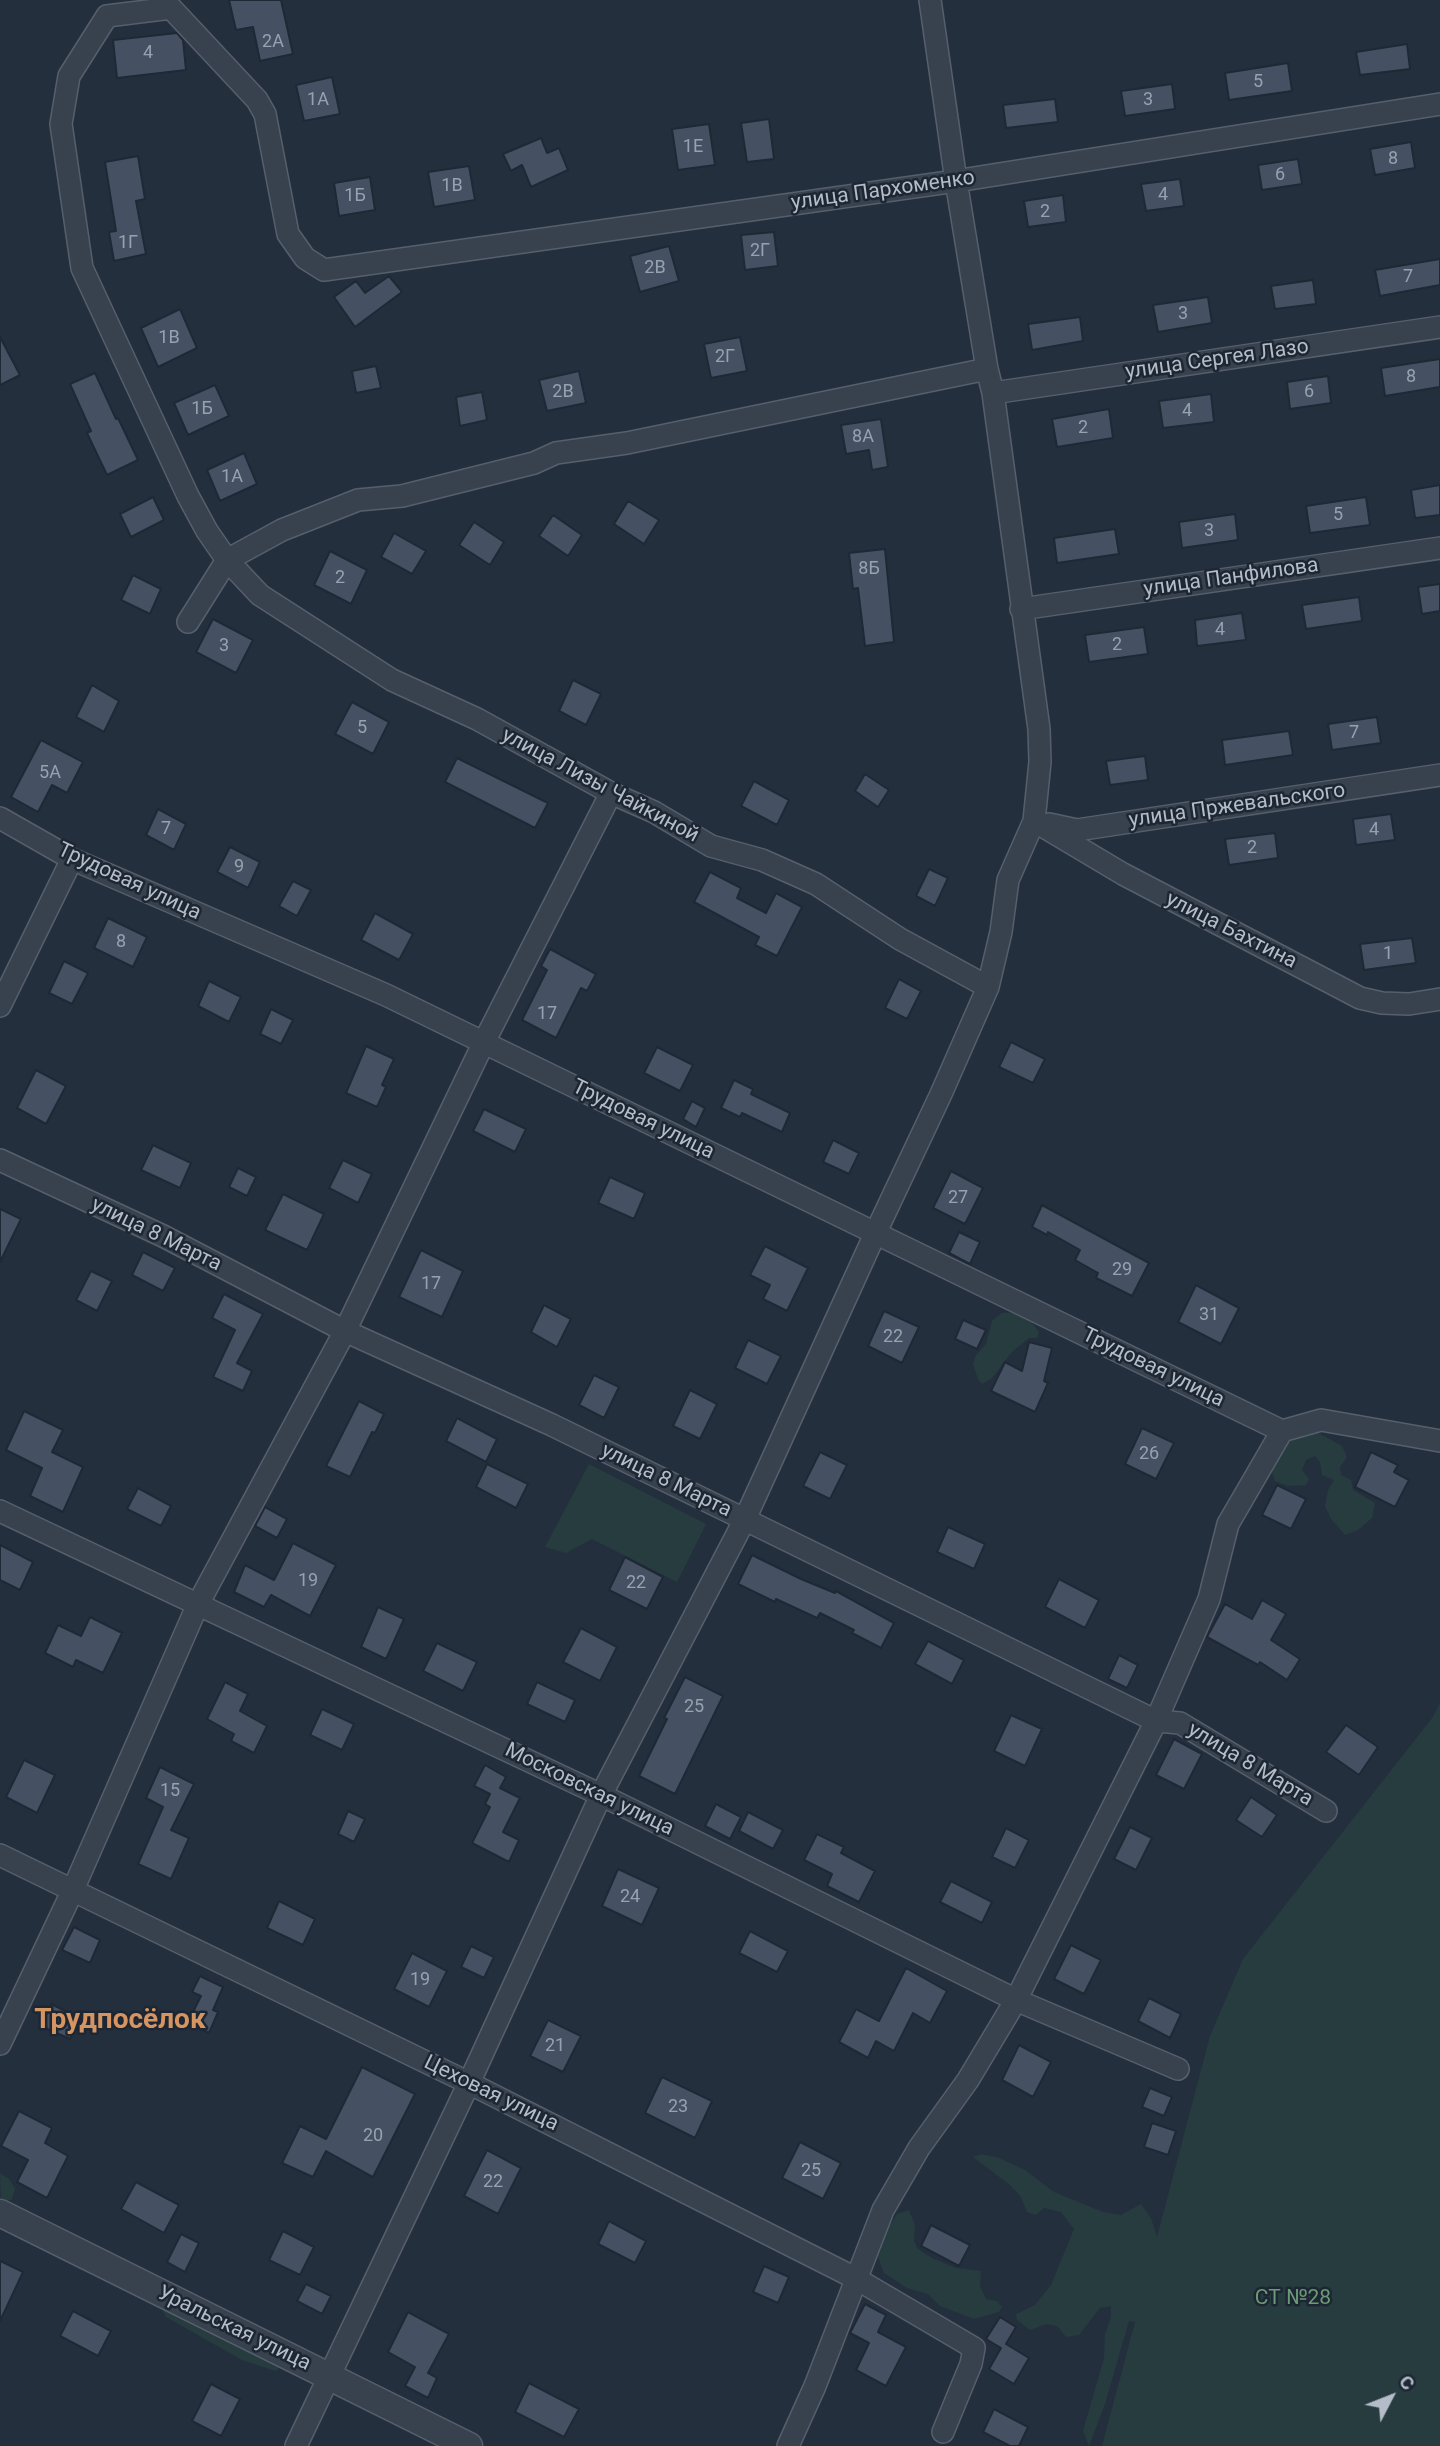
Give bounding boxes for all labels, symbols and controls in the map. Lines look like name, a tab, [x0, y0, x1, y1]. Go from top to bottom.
house number: 2А	[262, 31, 284, 53]
house number: 4	[143, 42, 153, 64]
house number: 5	[1253, 71, 1263, 93]
house number: 1А	[307, 89, 329, 111]
house number: 3	[1143, 89, 1153, 111]
house number: 1Е	[683, 136, 703, 158]
house number: 8	[1388, 148, 1398, 170]
house number: 6	[1275, 164, 1285, 186]
street label: улица Пархоменко	[790, 166, 976, 216]
house number: 1В	[441, 175, 463, 197]
house number: 4	[1158, 184, 1168, 206]
house number: 1Б	[344, 185, 366, 207]
house number: 2	[1040, 201, 1050, 223]
house number: 1Г	[118, 232, 138, 254]
house number: 2Г	[750, 240, 770, 262]
house number: 2В	[644, 257, 666, 279]
house number: 7	[1403, 266, 1413, 288]
house number: 3	[1178, 303, 1188, 325]
house number: 1В	[158, 327, 180, 349]
street label: улица Сергея Лазо	[1124, 335, 1310, 385]
house number: 2Г	[715, 346, 735, 368]
house number: 8	[1406, 366, 1416, 388]
house number: 2В	[552, 381, 574, 403]
house number: 6	[1304, 381, 1314, 403]
house number: 1Б	[191, 398, 213, 420]
house number: 4	[1182, 400, 1192, 422]
house number: 2	[1078, 417, 1088, 439]
house number: 8А	[852, 426, 874, 448]
house number: 1А	[221, 466, 243, 488]
house number: 5	[1333, 504, 1343, 526]
house number: 3	[1204, 520, 1214, 542]
street label: улица Панфилова	[1142, 553, 1320, 603]
house number: 8Б	[858, 558, 880, 580]
house number: 2	[335, 567, 345, 589]
house number: 4	[1215, 619, 1225, 641]
house number: 2	[1112, 634, 1122, 656]
house number: 3	[219, 635, 229, 657]
house number: 5	[357, 717, 367, 739]
house number: 7	[1349, 722, 1359, 744]
street label: улица Лизы Чайкиной	[497, 723, 703, 849]
house number: 5А	[39, 762, 61, 784]
street label: улица Пржевальского	[1127, 778, 1347, 834]
house number: 7	[161, 818, 171, 840]
house number: 4	[1369, 819, 1379, 841]
house number: 2	[1247, 837, 1257, 859]
street label: Трудовая улица	[53, 838, 205, 926]
house number: 9	[234, 856, 244, 878]
street label: улица Бахтина	[1161, 887, 1301, 975]
house number: 8	[116, 931, 126, 953]
house number: 1	[1383, 943, 1393, 965]
house number: 17	[537, 1003, 557, 1025]
street label: Трудовая улица	[568, 1075, 718, 1165]
house number: 27	[948, 1187, 968, 1209]
street label: улица 8 Марта	[87, 1193, 225, 1277]
house number: 29	[1112, 1259, 1132, 1281]
house number: 17	[421, 1273, 441, 1295]
house number: 31	[1199, 1304, 1219, 1326]
street label: Трудовая улица	[1078, 1323, 1228, 1413]
house number: 22	[883, 1326, 903, 1348]
street label: улица 8 Марта	[597, 1439, 735, 1523]
house number: 26	[1139, 1443, 1159, 1465]
house number: 19	[298, 1570, 318, 1592]
house number: 22	[626, 1572, 646, 1594]
house number: 25	[684, 1696, 704, 1718]
street label: улица 8 Марта	[1183, 1718, 1317, 1812]
street label: Московская улица	[501, 1738, 677, 1842]
house number: 15	[160, 1780, 180, 1802]
house number: 24	[620, 1886, 640, 1908]
house number: 19	[410, 1969, 430, 1991]
district label: Трудпосёлок	[34, 2004, 206, 2038]
house number: 21	[545, 2035, 565, 2057]
street label: Цеховая улица	[420, 2051, 562, 2137]
house number: 23	[668, 2096, 688, 2118]
house number: 20	[363, 2125, 383, 2147]
house number: 25	[801, 2160, 821, 2182]
house number: 22	[483, 2171, 503, 2193]
street label: Уральская улица	[153, 2281, 315, 2377]
park label: СТ №28	[1255, 2286, 1331, 2312]
north arrow	[1356, 2362, 1426, 2432]
text: С	[1394, 2370, 1420, 2395]

